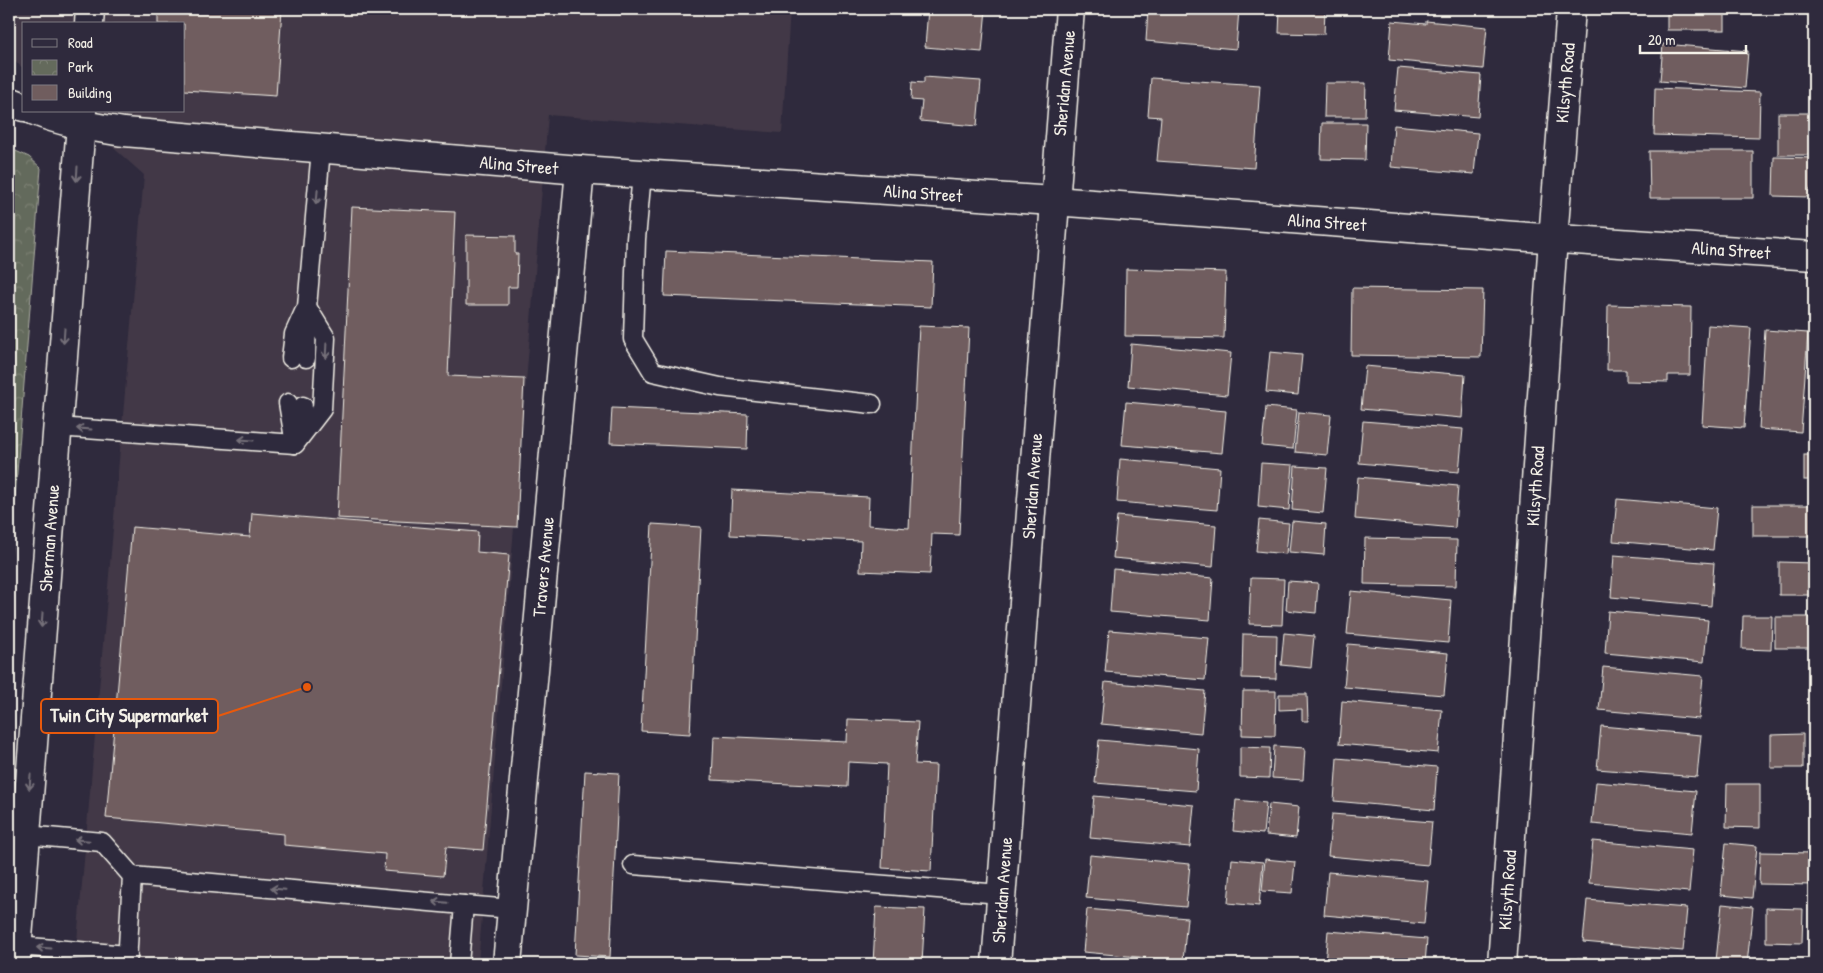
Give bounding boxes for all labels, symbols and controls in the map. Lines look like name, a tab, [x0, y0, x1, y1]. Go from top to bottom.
legend	[22, 22, 185, 112]
scale bar	[1640, 22, 1747, 54]
street label: Sheridan Avenue	[1047, 29, 1081, 137]
text: 20 m	[1648, 29, 1675, 50]
text: Road	[68, 32, 93, 53]
street label: Kilsyth Road	[1549, 42, 1581, 124]
text: Park	[68, 56, 93, 77]
text: Building	[68, 82, 112, 103]
street label: Alina Street	[479, 149, 560, 181]
one-way arrow	[72, 166, 81, 182]
street label: Alina Street	[883, 178, 964, 208]
one-way arrow	[312, 189, 322, 205]
street label: Alina Street	[1287, 207, 1368, 237]
street label: Alina Street	[1691, 235, 1772, 265]
one-way arrow	[59, 328, 69, 344]
one-way arrow	[321, 342, 330, 358]
one-way arrow	[77, 425, 93, 434]
street label: Sheridan Avenue	[1016, 432, 1048, 540]
one-way arrow	[239, 436, 255, 445]
street label: Kilsyth Road	[1520, 445, 1550, 527]
street label: Sherman Avenue	[33, 484, 65, 592]
street label: Travers Avenue	[526, 516, 560, 618]
one-way arrow	[38, 612, 47, 628]
callout: Twin City Supermarket	[41, 699, 218, 733]
text: Twin City Supermarket	[49, 702, 209, 729]
one-way arrow	[25, 774, 35, 790]
one-way arrow	[74, 835, 90, 845]
street label: Sheridan Avenue	[986, 836, 1018, 944]
street label: Kilsyth Road	[1492, 849, 1522, 931]
one-way arrow	[271, 884, 287, 893]
one-way arrow	[433, 898, 449, 907]
one-way arrow	[36, 944, 52, 953]

